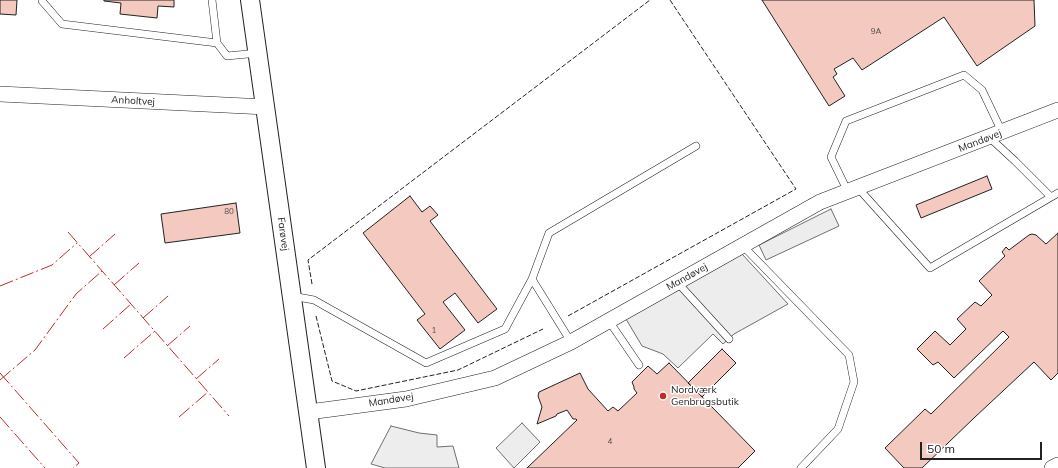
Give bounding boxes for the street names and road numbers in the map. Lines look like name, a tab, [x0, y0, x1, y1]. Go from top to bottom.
street label: Anholtvej	[111, 94, 155, 108]
street label: Mandøvej	[957, 127, 1003, 155]
street label: Farøvej	[275, 216, 291, 252]
street label: Mandøvej	[664, 261, 710, 293]
street label: Mandøvej	[368, 391, 414, 409]

